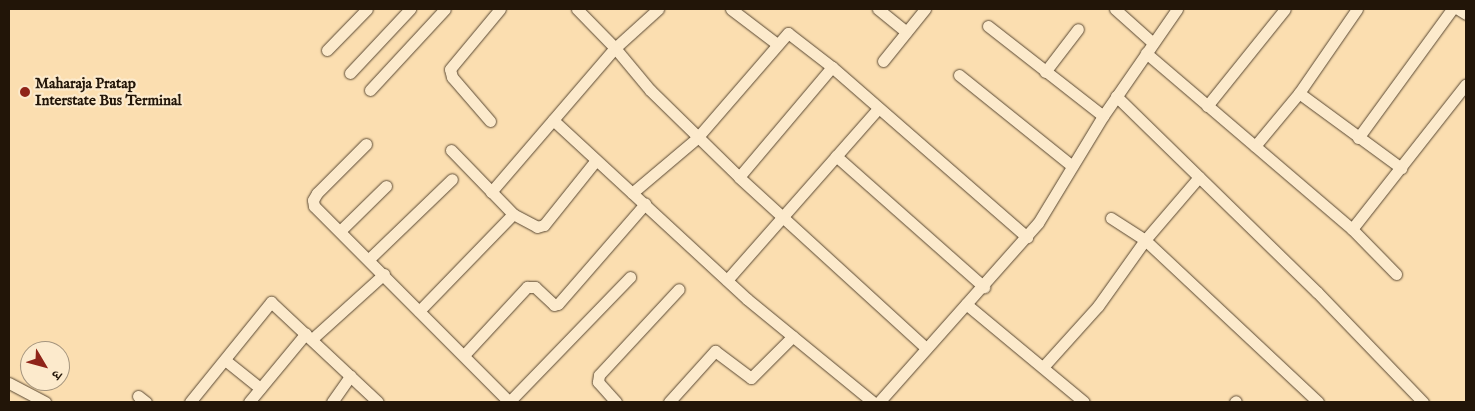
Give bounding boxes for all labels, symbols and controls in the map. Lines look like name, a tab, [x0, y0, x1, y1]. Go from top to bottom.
place label: Maharaja Pratap Interstate Bus Terminal	[35, 74, 182, 109]
marker: Maharaja Pratap Interstate Bus Terminal	[19, 86, 31, 98]
north arrow	[20, 341, 70, 391]
text: उ	[47, 366, 66, 383]

